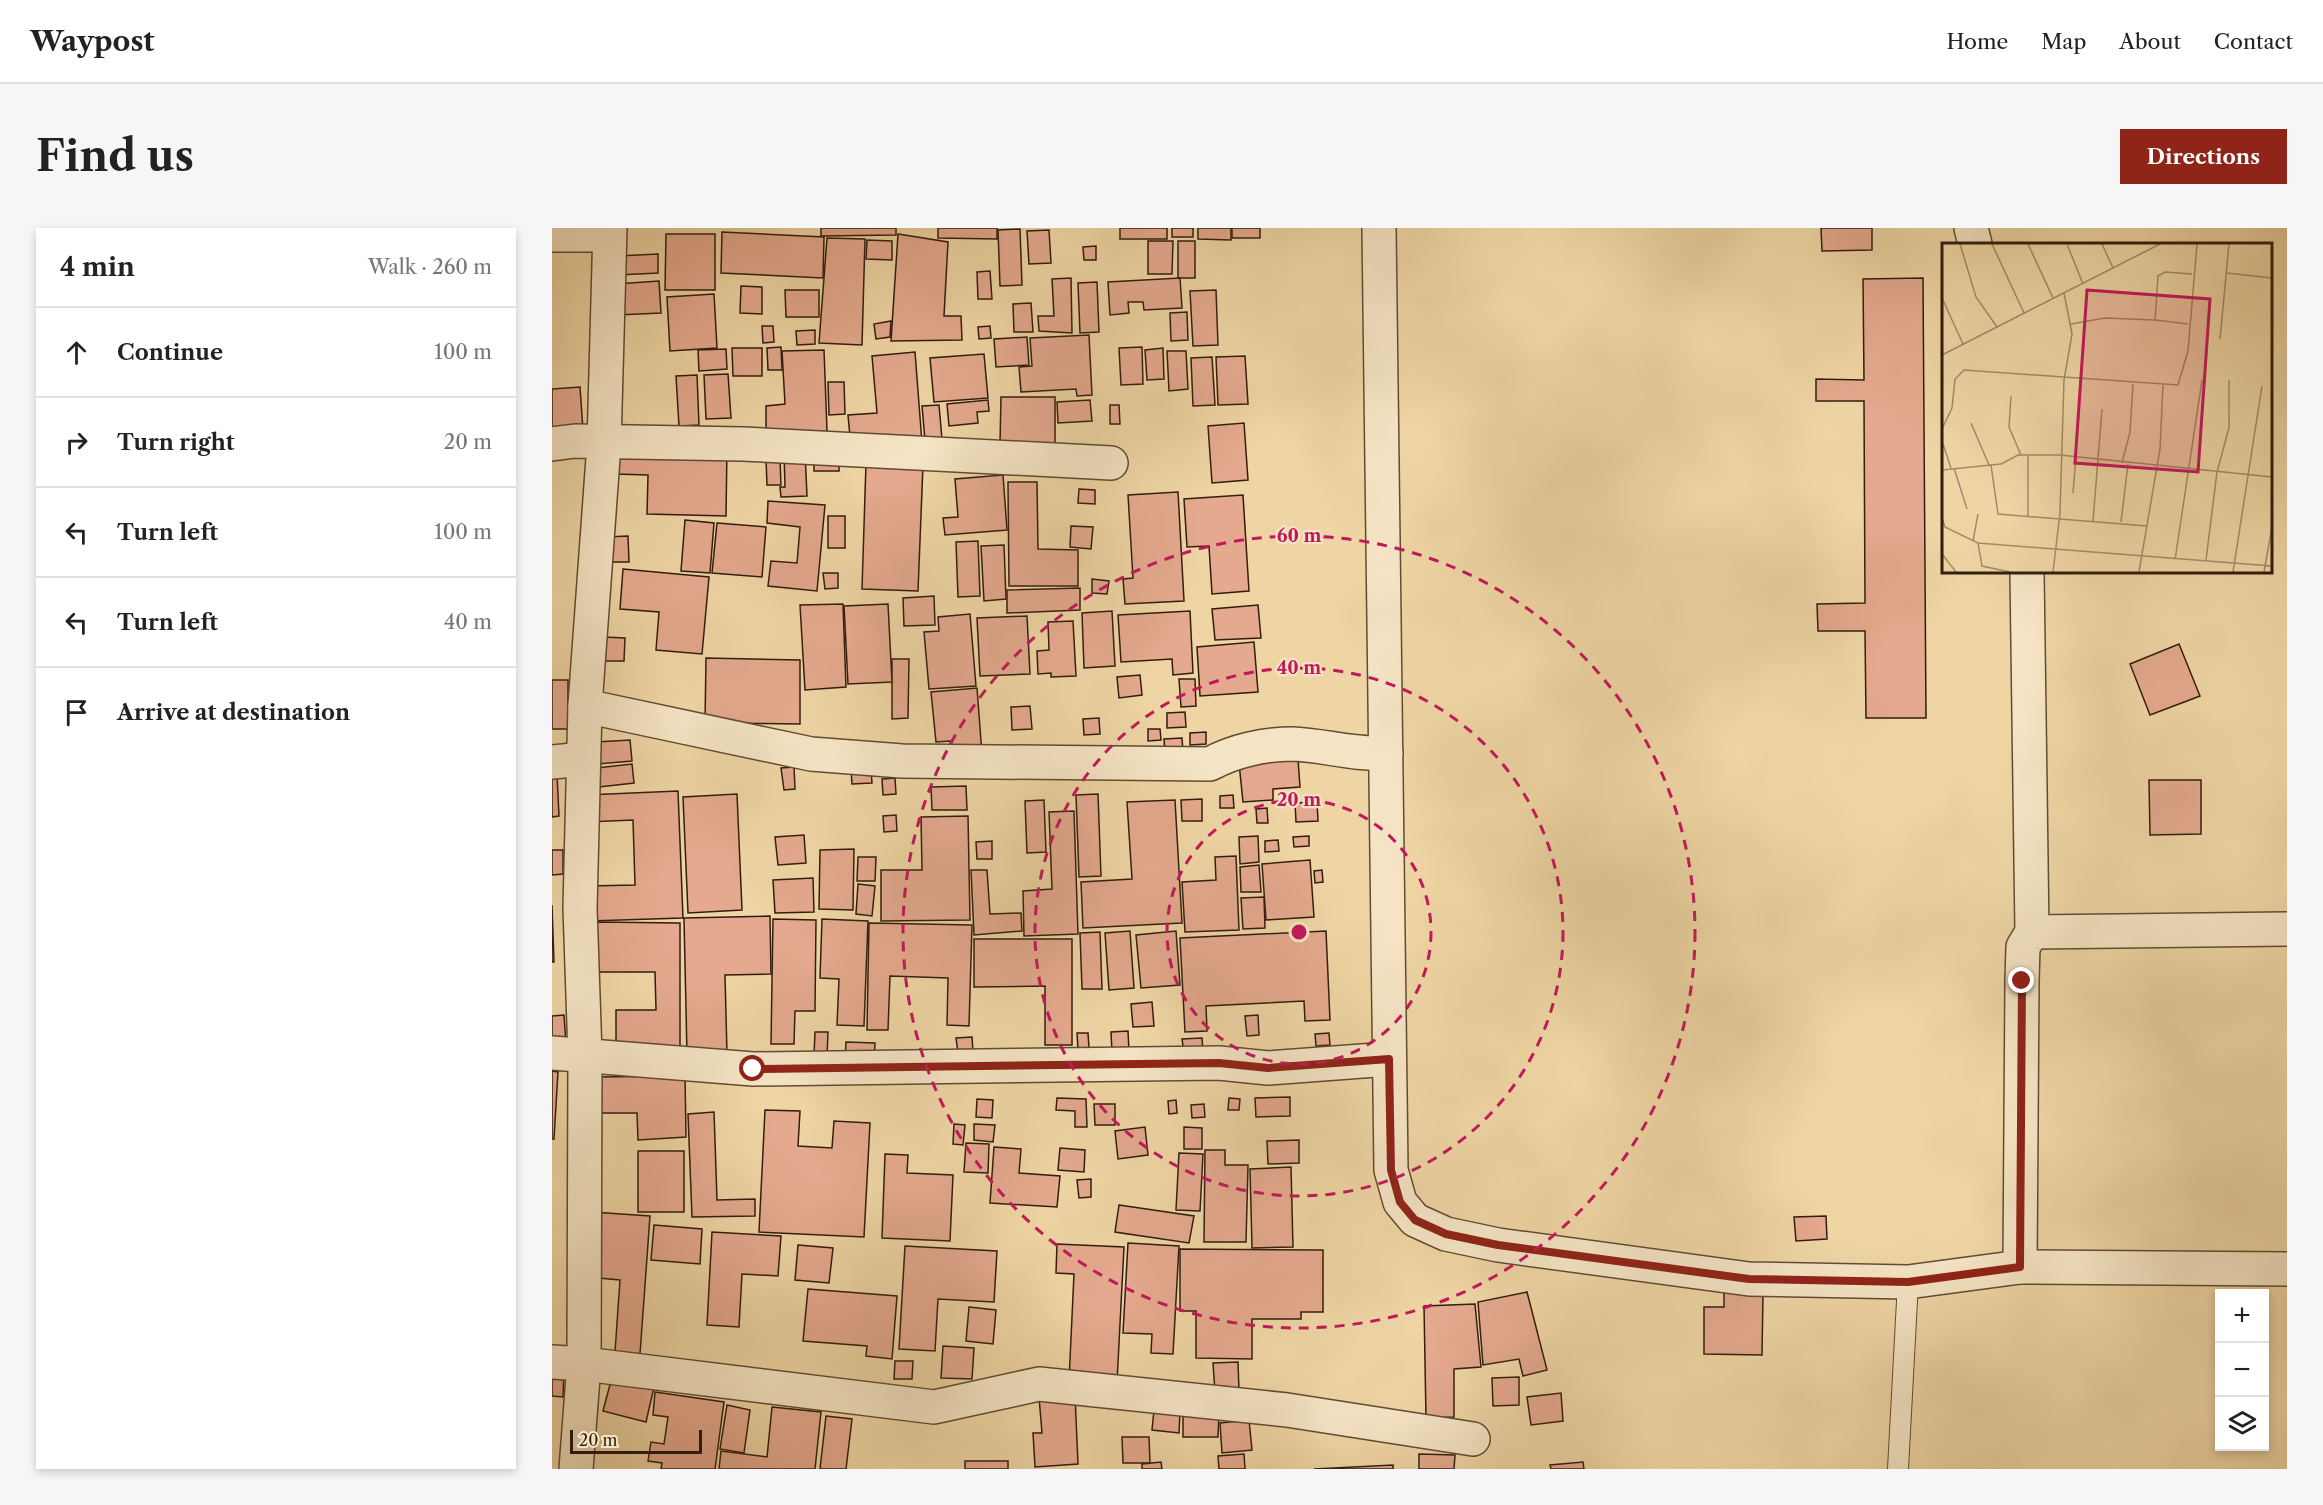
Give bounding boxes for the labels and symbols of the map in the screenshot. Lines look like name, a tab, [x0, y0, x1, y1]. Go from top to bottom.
inset map	[1942, 243, 2272, 573]
text: 60 m	[1277, 525, 1321, 547]
text: 40 m	[1277, 657, 1321, 679]
text: 20 m	[1277, 789, 1321, 811]
centre of rings	[1289, 922, 1309, 942]
route end	[2008, 967, 2034, 993]
route start	[739, 1055, 765, 1081]
scale bar	[570, 1427, 702, 1454]

